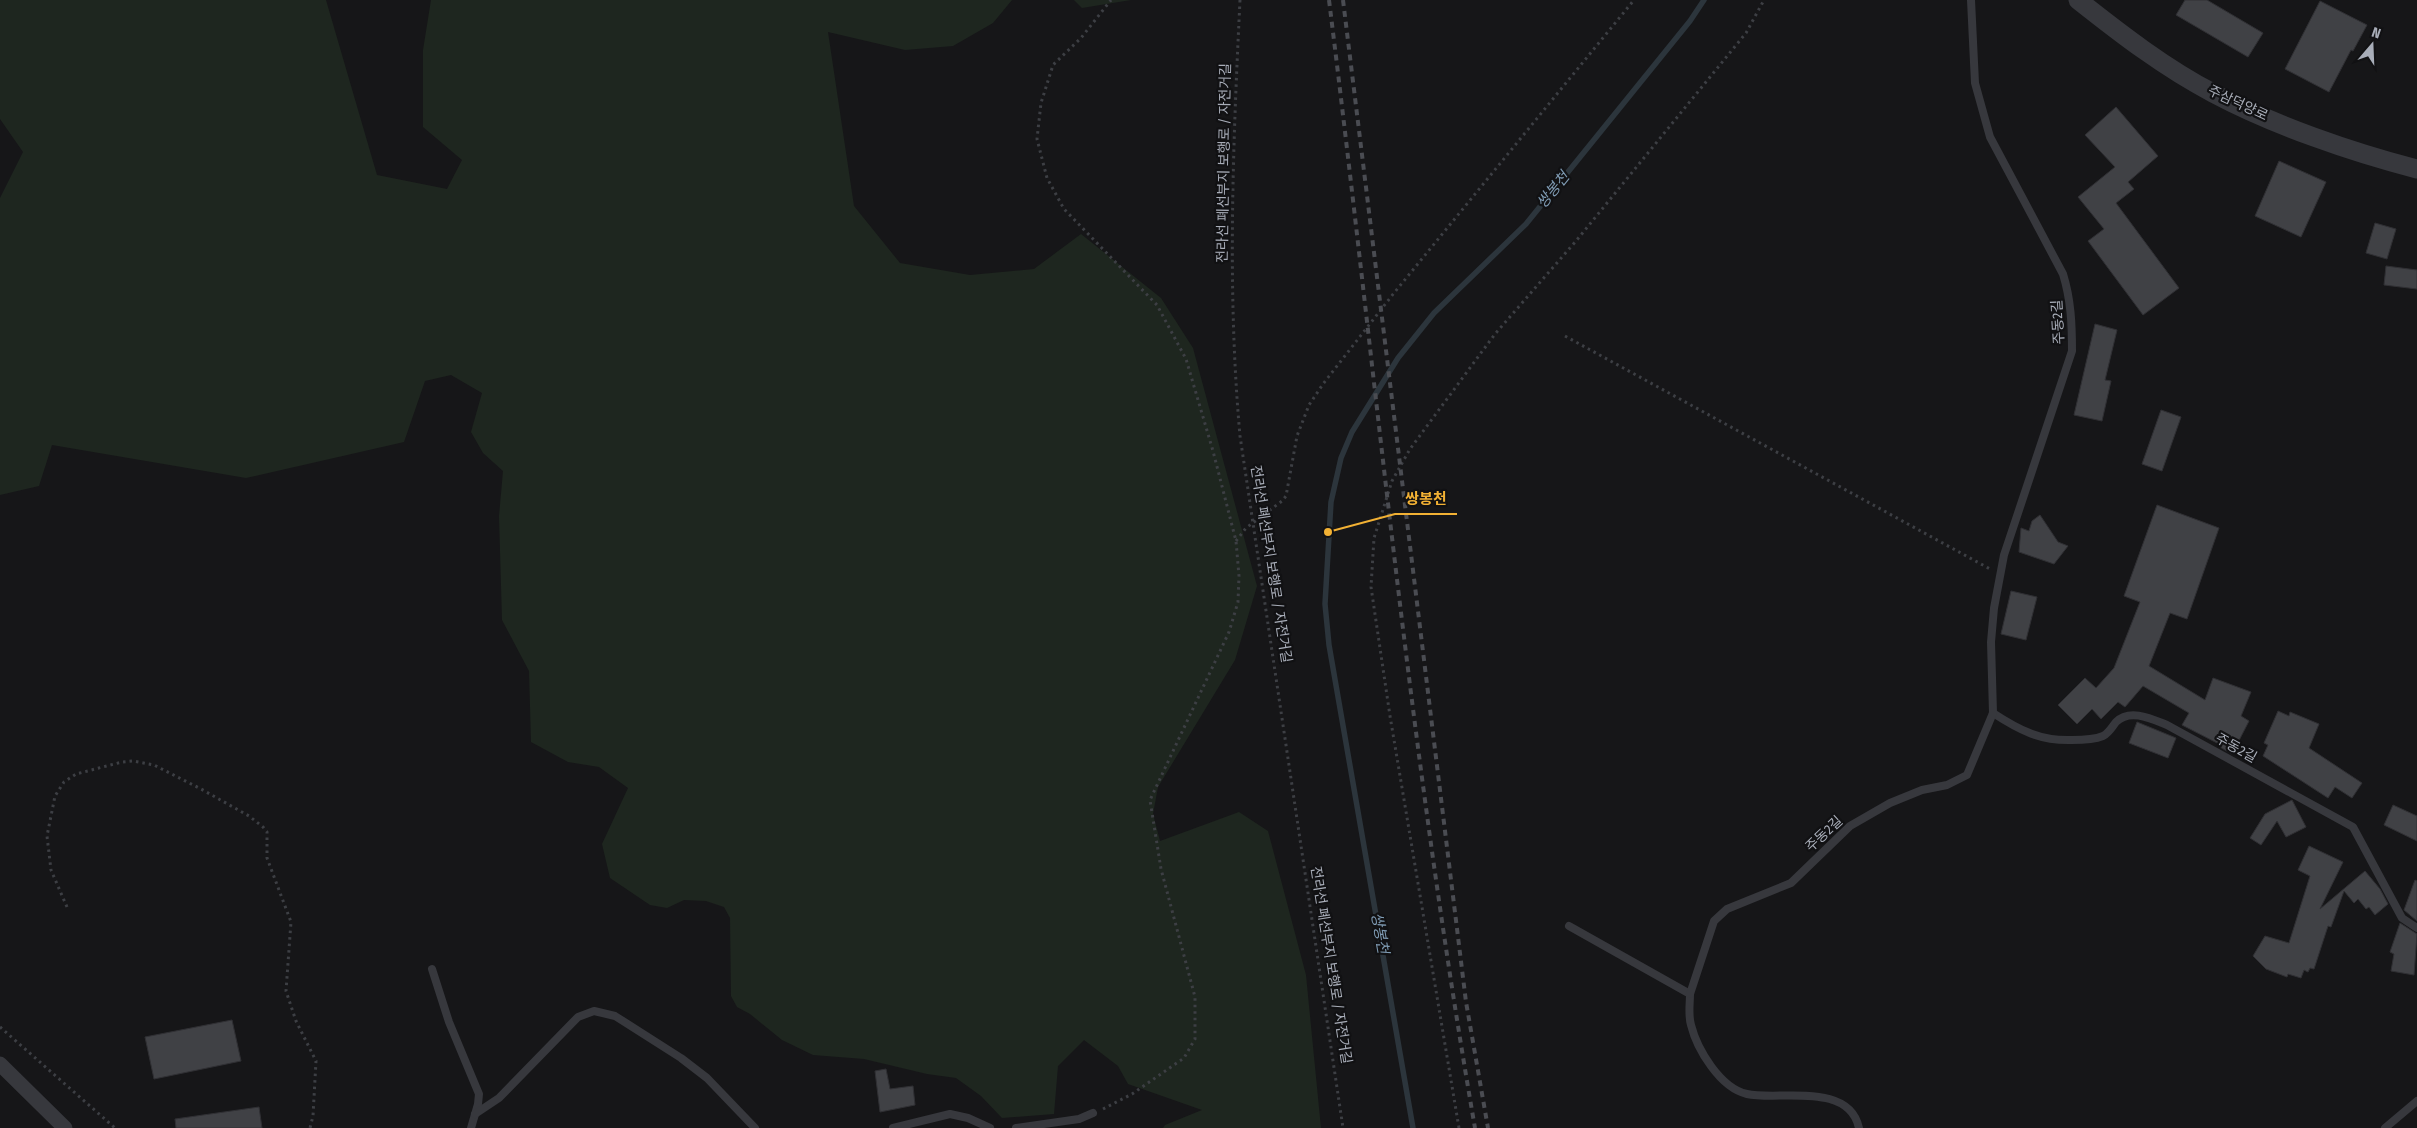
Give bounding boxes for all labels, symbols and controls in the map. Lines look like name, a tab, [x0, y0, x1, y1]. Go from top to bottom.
north arrow	[2347, 20, 2397, 70]
text: N	[2369, 24, 2383, 43]
street label: 전라선 폐선부지 보행로 / 자전거길	[1214, 63, 1234, 263]
street label: 주삼덕양로	[2205, 82, 2271, 124]
water label: 쌍봉천	[1533, 167, 1574, 212]
street label: 주동2길	[2048, 299, 2068, 345]
street label: 전라선 폐선부지 보행로 / 자전거길	[1247, 464, 1295, 664]
callout: 쌍봉천	[1395, 484, 1457, 514]
text: 쌍봉천	[1405, 490, 1447, 508]
street label: 주동2길	[2212, 730, 2260, 766]
street label: 주동2길	[1802, 812, 1846, 856]
street label: 전라선 폐선부지 보행로 / 자전거길	[1307, 865, 1355, 1065]
water label: 쌍봉천	[1368, 911, 1393, 957]

